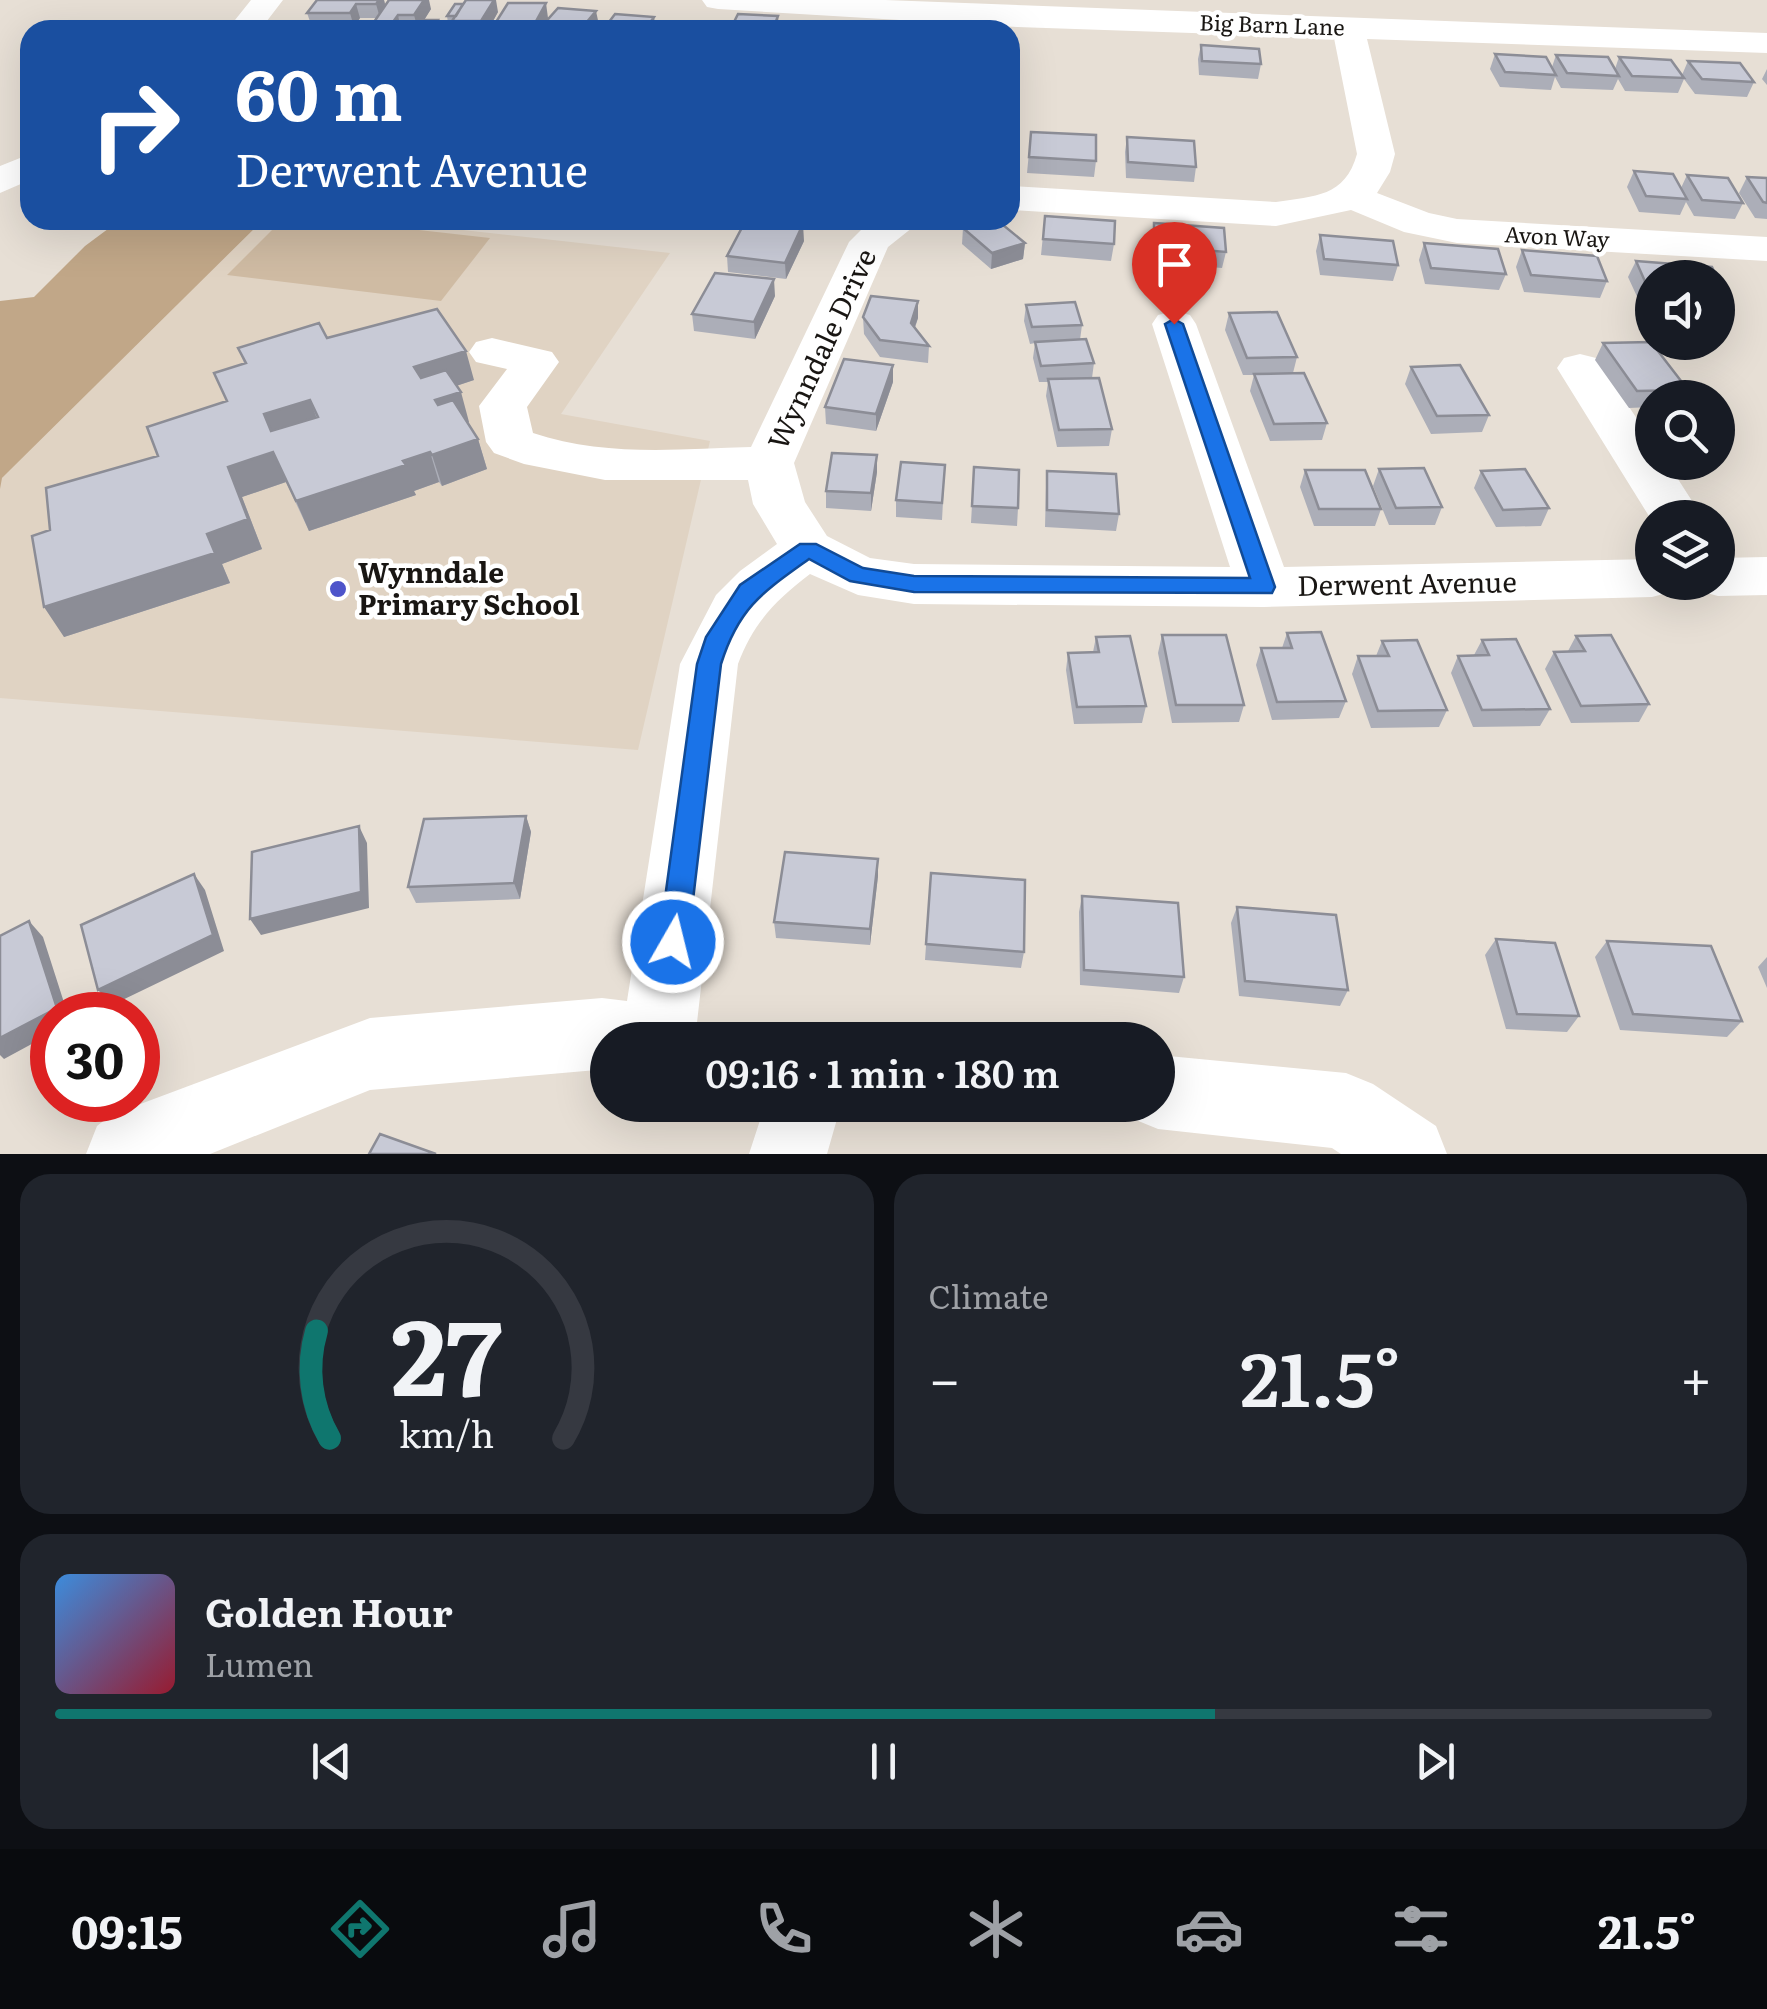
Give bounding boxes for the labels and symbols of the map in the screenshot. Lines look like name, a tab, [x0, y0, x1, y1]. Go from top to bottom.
street label: Big Barn Lane	[1199, 4, 1345, 43]
street label: Avon Way	[1504, 216, 1611, 255]
pin	[1132, 222, 1217, 325]
street label: Wynndale Drive	[755, 241, 885, 455]
place label: Wynndale Primary School	[358, 550, 580, 624]
street label: Derwent Avenue	[1297, 559, 1517, 605]
marker: Wynndale Primary School	[327, 578, 349, 600]
position arrow	[621, 890, 725, 994]
speed limit sign: 30	[30, 992, 160, 1122]

